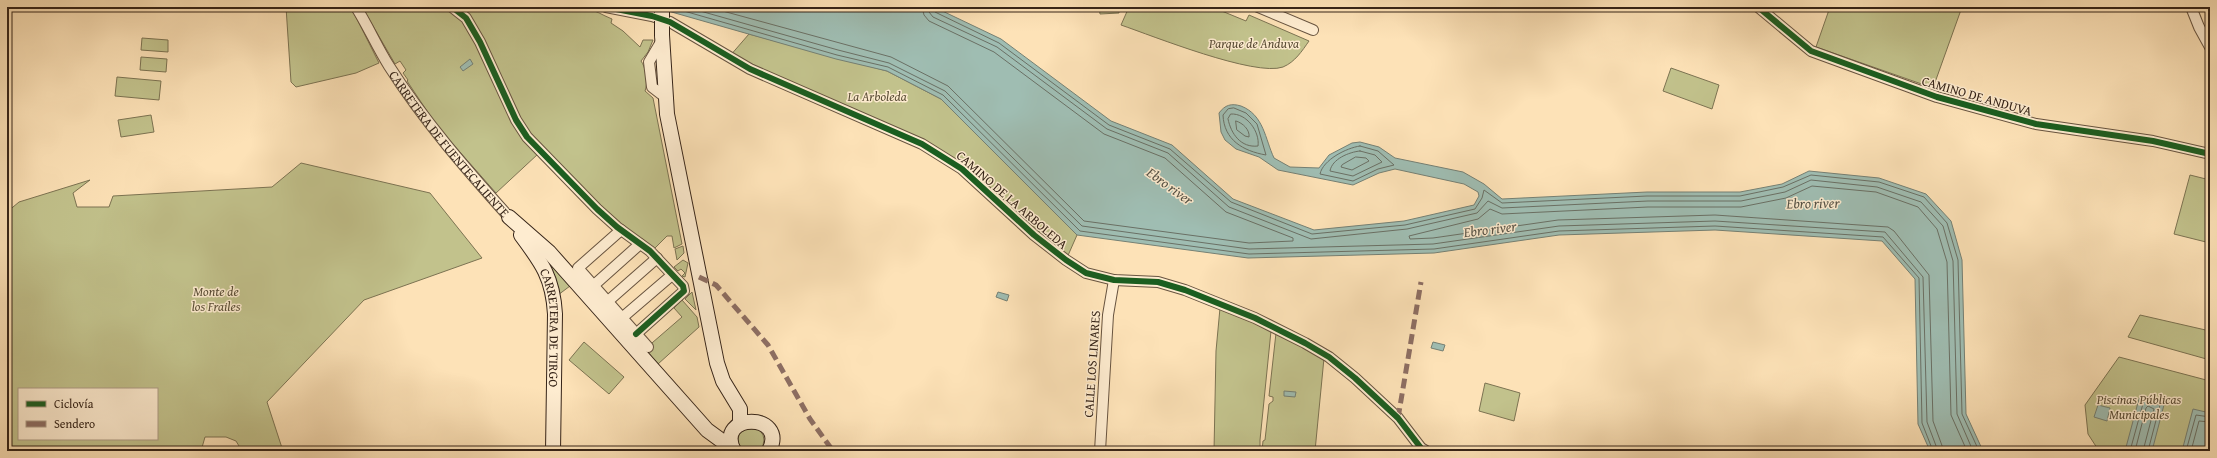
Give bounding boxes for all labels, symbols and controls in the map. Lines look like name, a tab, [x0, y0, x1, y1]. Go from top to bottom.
park label: Parque de Anduva	[1208, 34, 1299, 53]
street label: CARRETERA DE FUENTECALIENTE	[385, 66, 514, 221]
street label: CAMINO DE ANDUVA	[1920, 71, 2034, 121]
park label: La Arboleda	[846, 87, 907, 106]
street label: CAMINO DE LA ARBOLEDA	[952, 146, 1072, 254]
water label: Ebro river	[1142, 162, 1198, 210]
water label: Ebro river	[1785, 193, 1840, 213]
water label: Ebro river	[1461, 216, 1518, 242]
street label: CARRETERA DE TIRGO	[535, 265, 565, 387]
park label: Monte de los Frailes	[192, 282, 241, 316]
street label: CALLE LOS LINARES	[1079, 310, 1105, 418]
legend	[18, 388, 158, 440]
park label: Piscinas Públicas Municipales	[2096, 390, 2181, 424]
text: Ciclovía	[54, 395, 94, 412]
text: Sendero	[54, 415, 95, 432]

